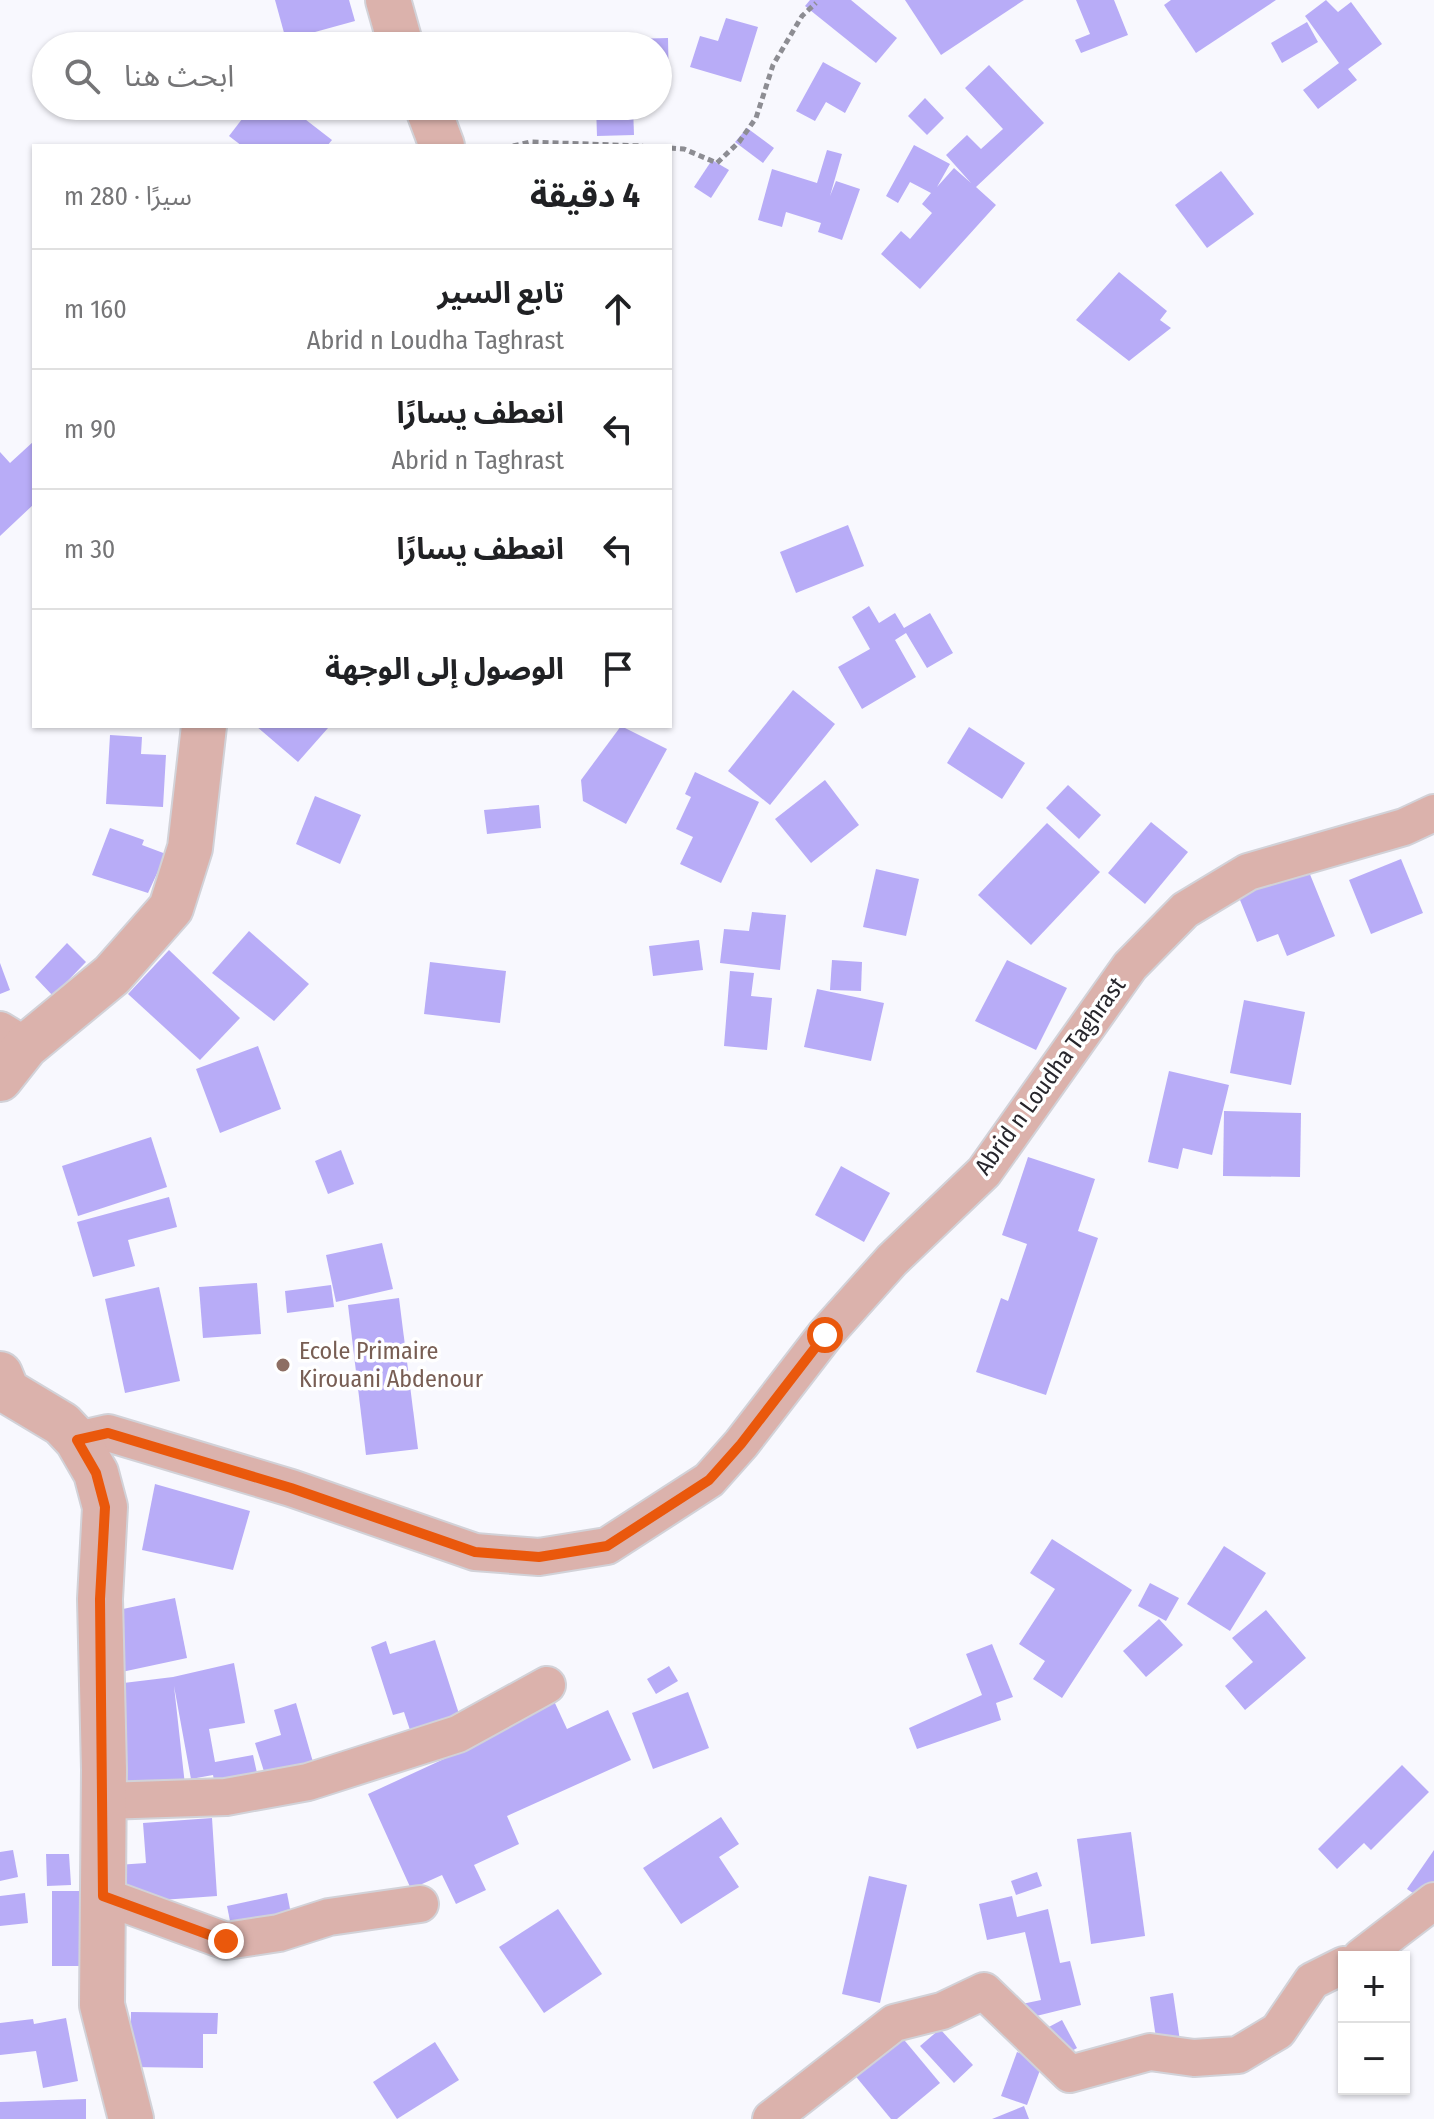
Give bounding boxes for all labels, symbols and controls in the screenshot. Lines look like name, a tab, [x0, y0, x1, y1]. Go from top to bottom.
search box	[32, 32, 672, 120]
icon: search	[60, 54, 104, 98]
text: ابحث هنا	[124, 58, 234, 94]
text: 4 دقيقة	[530, 175, 640, 216]
text: سيرًا · 280 m	[64, 181, 192, 212]
text: تابع السير	[437, 275, 564, 311]
icon: ahead	[596, 287, 640, 331]
text: 160 m	[64, 294, 127, 325]
text: Abrid n Loudha Taghrast	[307, 325, 564, 356]
text: انعطف يسارًا	[397, 395, 564, 431]
icon: left	[596, 407, 640, 451]
text: 90 m	[64, 414, 116, 445]
text: Abrid n Taghrast	[391, 445, 564, 476]
icon: left	[596, 527, 640, 571]
text: انعطف يسارًا	[397, 531, 564, 567]
text: 30 m	[64, 534, 115, 565]
icon: arrive	[596, 647, 640, 691]
text: الوصول إلى الوجهة	[325, 651, 564, 687]
street label: Abrid n Loudha Taghrast	[969, 972, 1131, 1180]
route start	[807, 1317, 843, 1353]
place label: Ecole Primaire Kirouani Abdenour	[299, 1337, 484, 1393]
marker: Ecole Primaire Kirouani Abdenour	[274, 1356, 292, 1374]
route end	[208, 1923, 244, 1959]
map controls	[1338, 1951, 1410, 2095]
button: +	[1338, 1951, 1410, 2023]
button: −	[1338, 2023, 1410, 2095]

